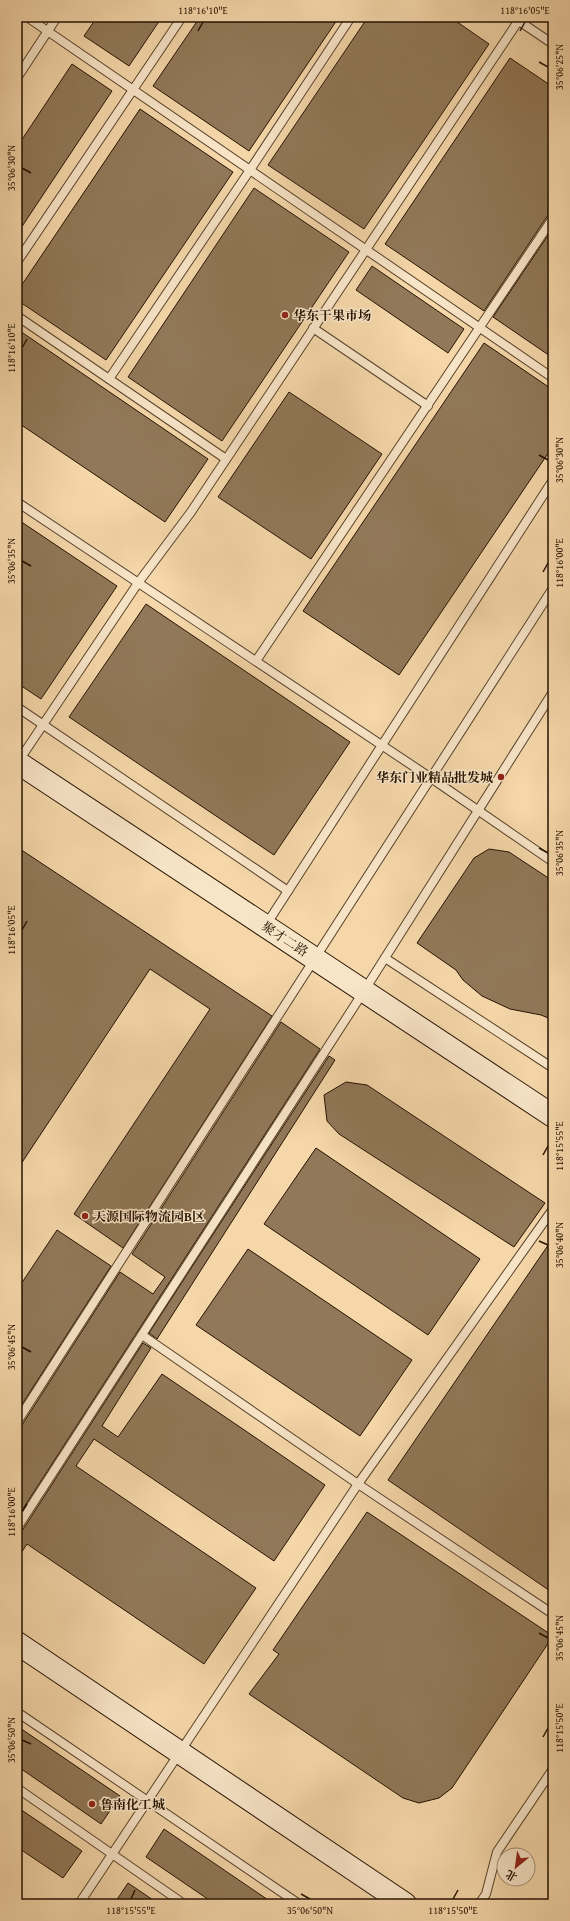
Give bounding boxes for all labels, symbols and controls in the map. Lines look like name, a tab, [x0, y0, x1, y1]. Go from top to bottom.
text: 118°16'10"E	[178, 3, 228, 18]
text: 118°16'05"E	[500, 3, 550, 18]
text: 35°06'25"N	[552, 44, 567, 90]
text: 35°06'30"N	[4, 145, 19, 191]
place label: 华东干果市场	[293, 306, 371, 325]
marker: 华东干果市场	[280, 310, 290, 320]
text: 118°16'10"E	[4, 323, 19, 373]
text: 35°06'30"N	[552, 437, 567, 483]
text: 35°06'35"N	[4, 538, 19, 584]
text: 118°16'00"E	[552, 538, 567, 588]
place label: 华东门业精品批发城	[376, 768, 493, 787]
marker: 华东门业精品批发城	[496, 772, 506, 782]
text: 35°06'35"N	[552, 830, 567, 876]
text: 118°16'05"E	[4, 905, 19, 955]
street label: 聚才二路	[258, 917, 312, 961]
text: 118°15'55"E	[552, 1121, 567, 1171]
place label: 天源国际物流园B区	[93, 1207, 205, 1226]
marker: 天源国际物流园B区	[80, 1211, 90, 1221]
text: 35°06'40"N	[552, 1222, 567, 1268]
text: 35°06'45"N	[4, 1324, 19, 1370]
text: 118°16'00"E	[4, 1487, 19, 1537]
text: 35°06'45"N	[552, 1615, 567, 1661]
text: 118°15'50"E	[552, 1703, 567, 1753]
text: 35°06'50"N	[4, 1717, 19, 1763]
place label: 鲁南化工城	[100, 1795, 165, 1814]
marker: 鲁南化工城	[87, 1799, 97, 1809]
north arrow	[496, 1847, 536, 1887]
text: 北	[502, 1866, 520, 1885]
text: 118°15'55"E	[106, 1903, 156, 1918]
text: 35°06'50"N	[287, 1903, 333, 1918]
text: 118°15'50"E	[428, 1903, 478, 1918]

